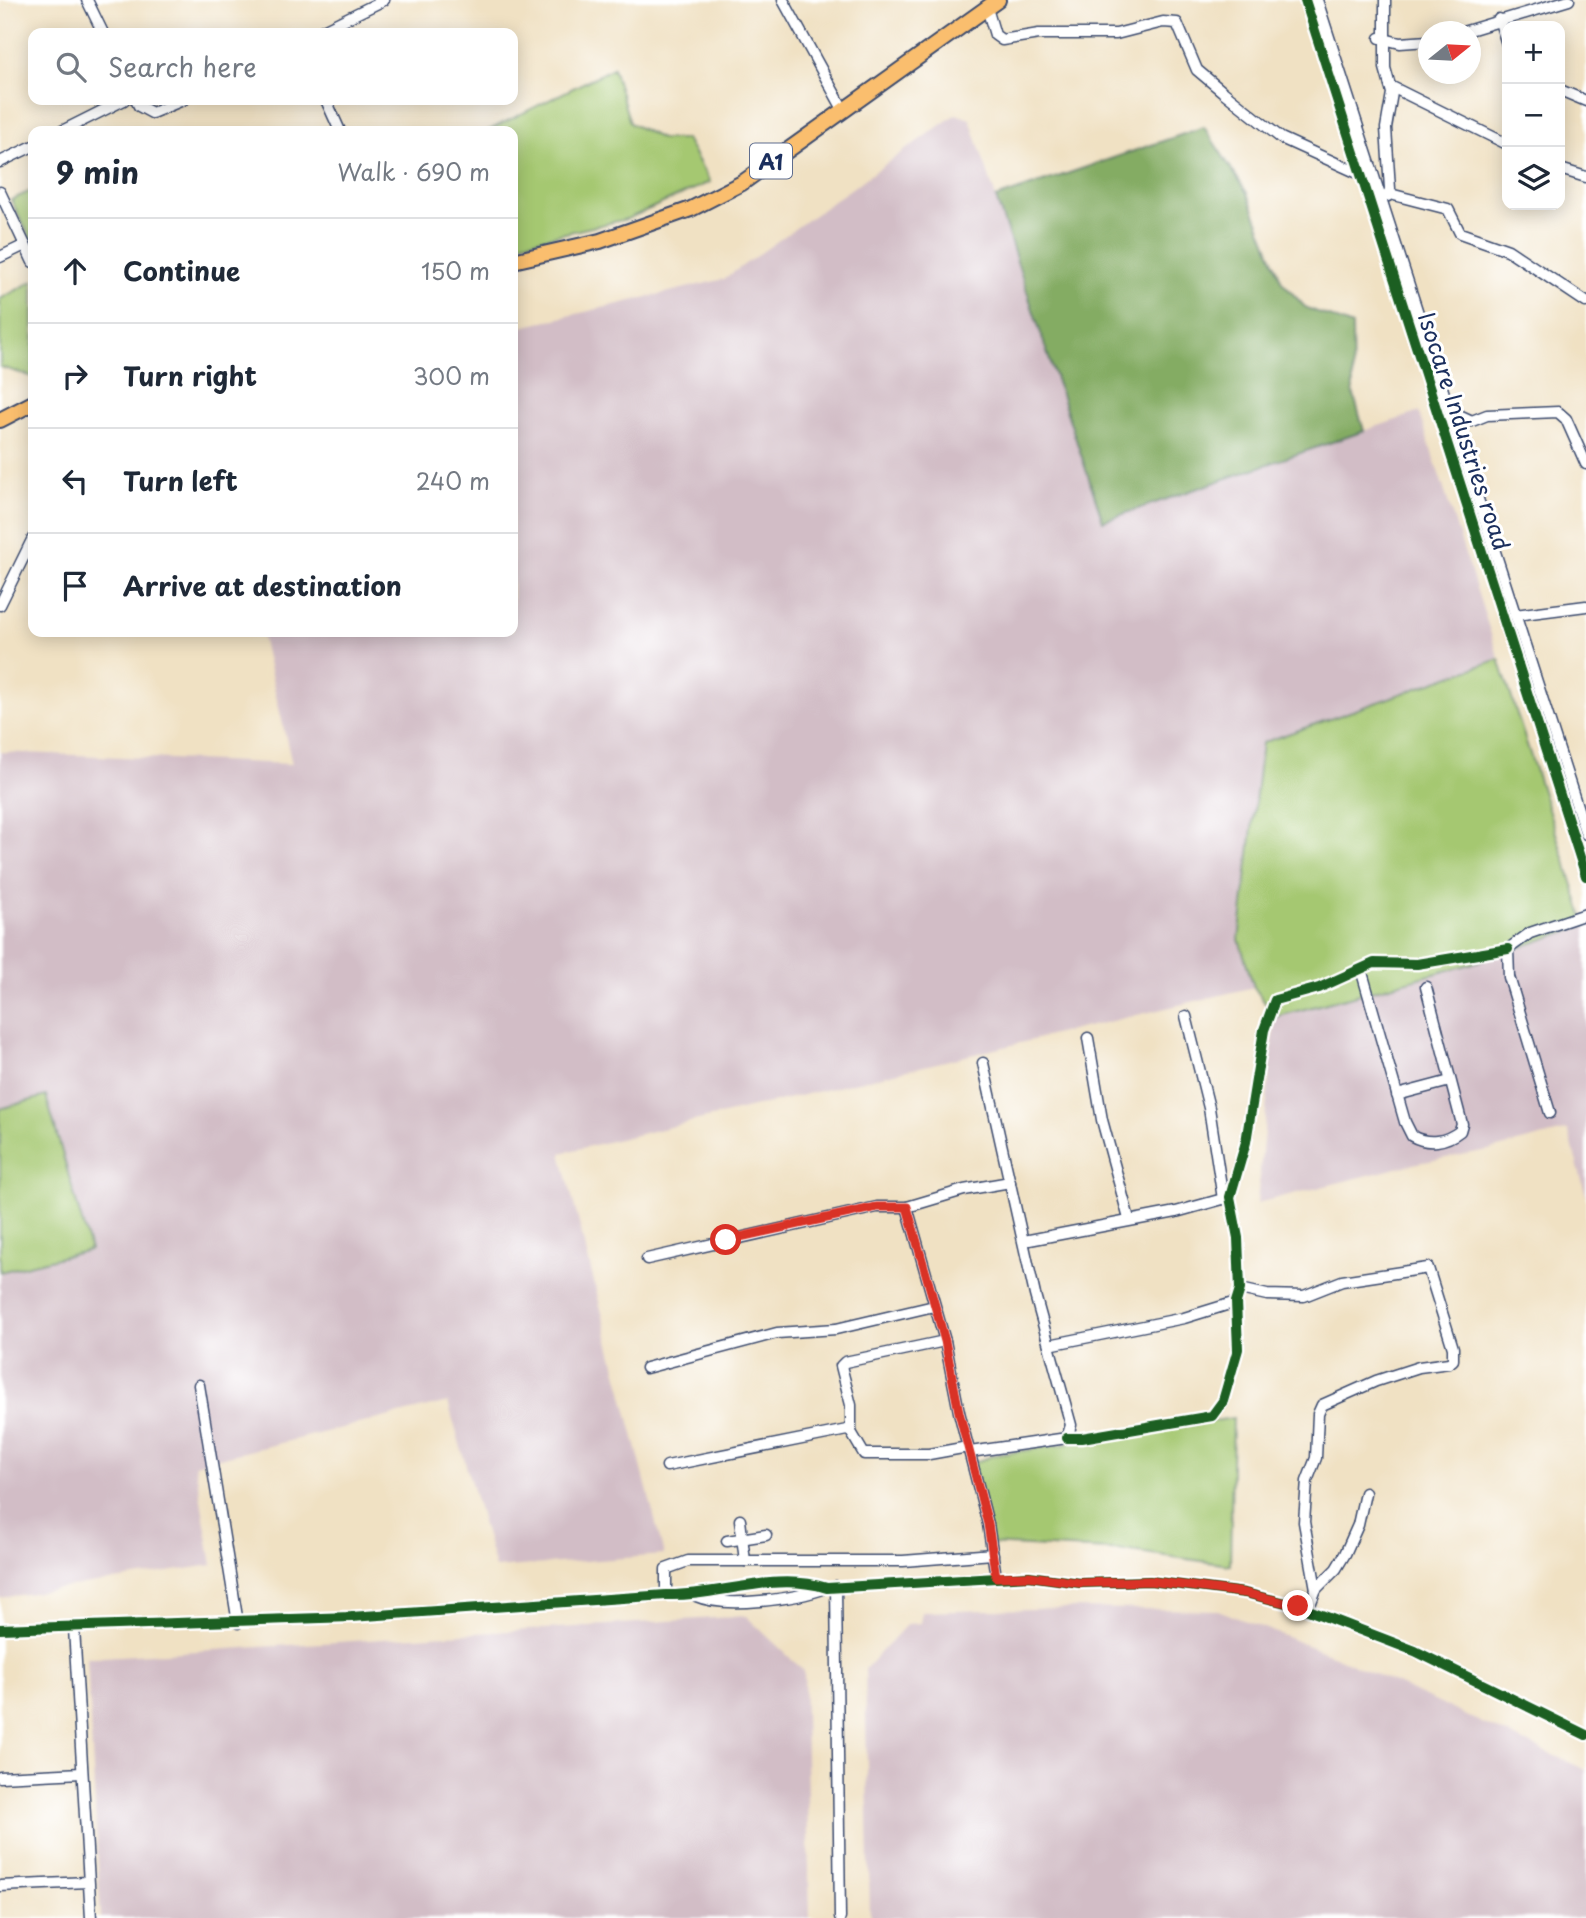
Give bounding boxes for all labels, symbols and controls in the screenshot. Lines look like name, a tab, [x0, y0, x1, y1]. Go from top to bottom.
north arrow	[1418, 21, 1481, 84]
map controls	[1502, 21, 1565, 210]
button: +	[1502, 21, 1565, 84]
search box	[28, 28, 518, 105]
text: Search here	[108, 47, 257, 86]
icon: search	[52, 48, 90, 86]
button: −	[1502, 84, 1565, 147]
road number: A1	[750, 144, 792, 178]
button: layers	[1502, 147, 1565, 210]
text: 9 min	[56, 149, 139, 194]
text: Walk · 690 m	[337, 154, 490, 189]
text: Continue	[123, 251, 240, 290]
icon: ahead	[56, 252, 94, 290]
text: 150 m	[421, 253, 490, 288]
street label: Isocare Industries road	[1410, 307, 1520, 555]
text: Turn right	[123, 356, 257, 395]
icon: right	[56, 357, 94, 395]
text: 300 m	[413, 358, 490, 393]
text: Turn left	[123, 461, 238, 500]
icon: left	[56, 462, 94, 500]
text: 240 m	[416, 463, 490, 498]
text: Arrive at destination	[123, 566, 402, 605]
icon: arrive	[56, 567, 94, 605]
route start	[710, 1224, 741, 1255]
route end	[1282, 1590, 1313, 1621]

